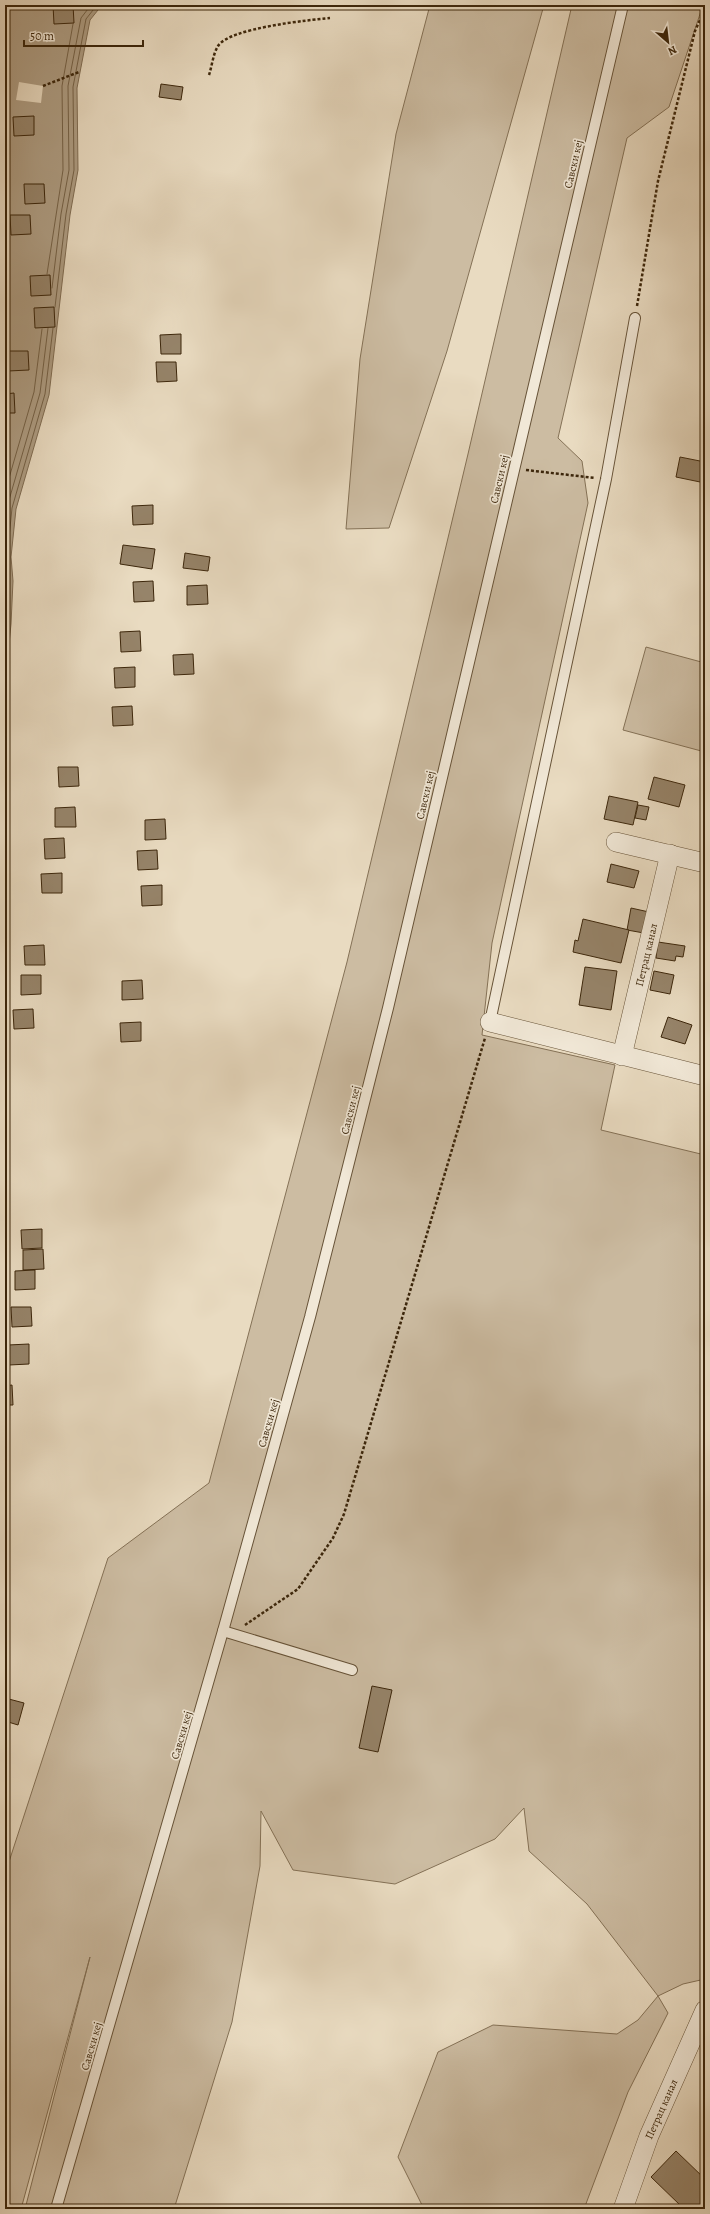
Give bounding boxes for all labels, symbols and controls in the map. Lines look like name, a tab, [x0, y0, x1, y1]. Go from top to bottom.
scale bar	[24, 22, 143, 48]
north arrow	[648, 22, 688, 62]
text: 50 m	[30, 28, 54, 44]
text: N	[665, 42, 680, 59]
street label: Савски кеј	[561, 138, 586, 190]
street label: Савски кеј	[487, 453, 512, 505]
street label: Савски кеј	[413, 769, 438, 821]
street label: Петрац канал	[632, 921, 661, 988]
street label: Савски кеј	[337, 1084, 364, 1136]
street label: Савски кеј	[254, 1397, 283, 1449]
street label: Савски кеј	[167, 1709, 196, 1761]
street label: Савски кеј	[77, 2020, 106, 2072]
street label: Петрац канал	[642, 2076, 682, 2142]

